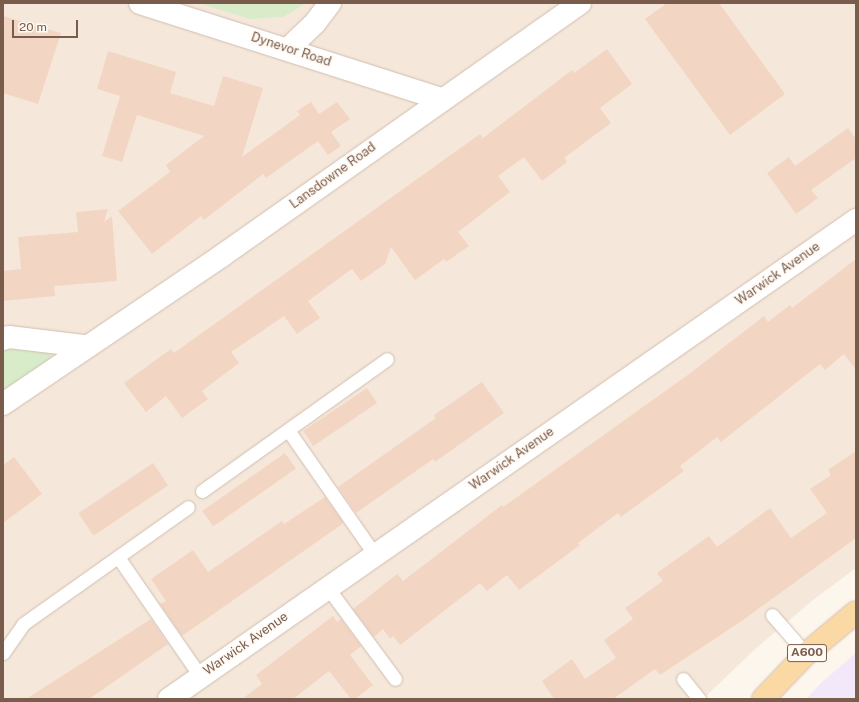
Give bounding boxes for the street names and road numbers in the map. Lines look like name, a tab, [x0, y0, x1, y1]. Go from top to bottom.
street label: Dynevor Road	[249, 30, 333, 70]
street label: Lansdowne Road	[287, 140, 379, 212]
street label: Warwick Avenue	[733, 239, 823, 309]
street label: Warwick Avenue	[467, 424, 557, 494]
street label: Warwick Avenue	[201, 609, 291, 679]
road number: A600	[787, 643, 827, 663]

